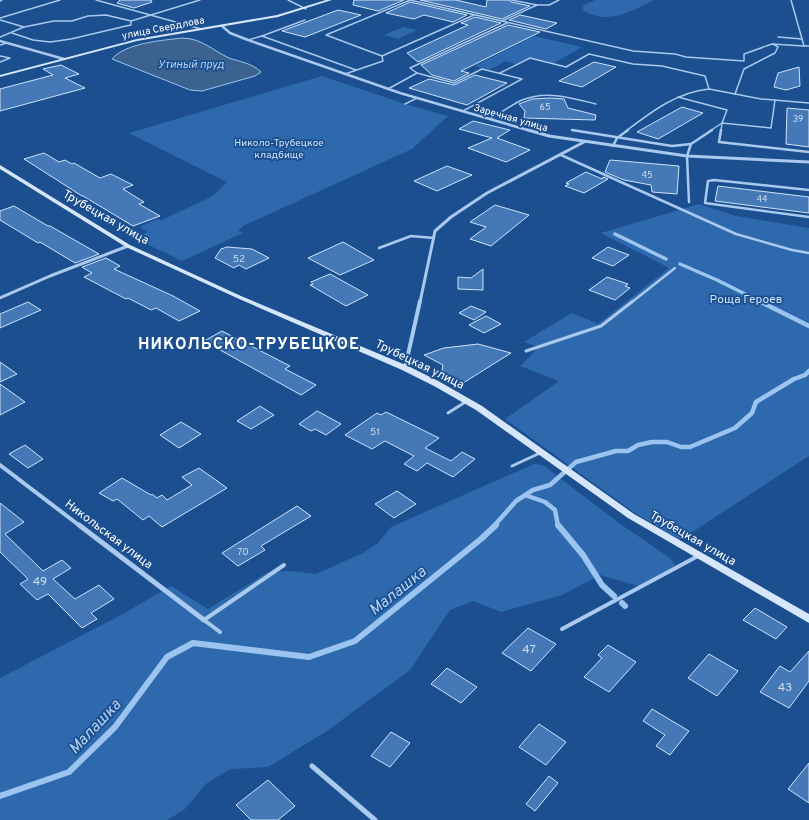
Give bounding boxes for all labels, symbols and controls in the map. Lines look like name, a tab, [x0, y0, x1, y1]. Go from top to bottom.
street label: улица Свердлова	[121, 14, 206, 43]
water label: Утиный пруд	[158, 58, 224, 72]
street label: Заречная улица	[472, 102, 549, 135]
house number: 65	[540, 102, 550, 113]
house number: 39	[793, 114, 803, 125]
park label: Николо-Трубецкое кладбище	[234, 137, 324, 162]
house number: 45	[641, 170, 653, 181]
street label: Трубецкая улица	[59, 187, 152, 249]
house number: 44	[756, 194, 768, 205]
house number: 52	[233, 253, 245, 266]
park label: Роща Героев	[709, 292, 783, 308]
district label: НИКОЛЬСКО-ТРУБЕЦКОЕ	[138, 335, 360, 355]
street label: Трубецкая улица	[372, 336, 467, 393]
house number: 51	[370, 426, 380, 439]
street label: Никольская улица	[61, 497, 156, 573]
street label: Трубецкая улица	[646, 508, 739, 570]
house number: 70	[237, 546, 249, 559]
water label: Малашка	[366, 562, 432, 621]
house number: 49	[33, 574, 47, 590]
house number: 47	[522, 642, 536, 658]
house number: 43	[778, 680, 792, 696]
water label: Малашка	[65, 695, 126, 759]

